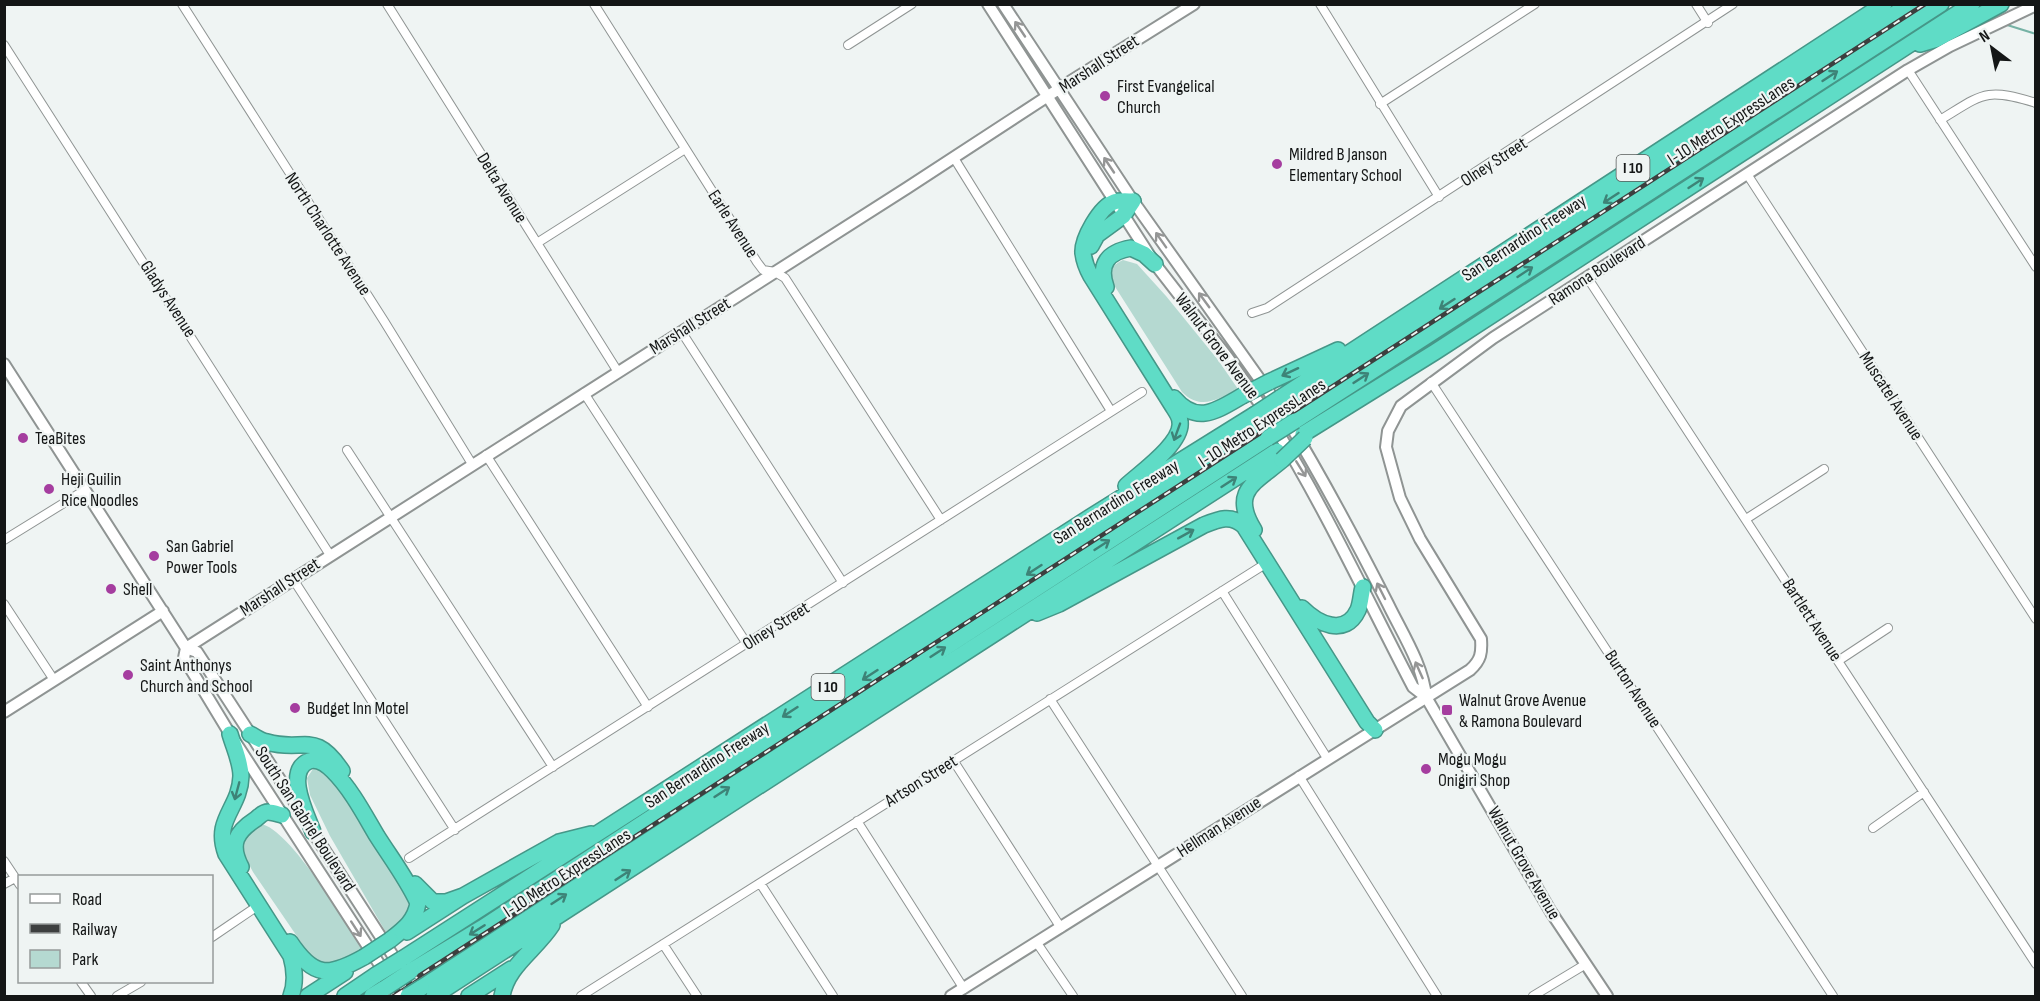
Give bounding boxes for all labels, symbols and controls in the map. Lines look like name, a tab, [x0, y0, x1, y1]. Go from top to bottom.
north arrow	[1962, 18, 2022, 78]
one-way arrow	[1013, 21, 1026, 38]
text: N	[1976, 26, 1994, 47]
street label: Marshall Street	[1055, 30, 1143, 98]
one-way arrow	[1822, 69, 1839, 82]
street label: I-10 Metro ExpressLanes	[1663, 72, 1799, 170]
place label: First Evangelical Church	[1117, 76, 1215, 118]
marker: First Evangelical Church	[1098, 89, 1112, 103]
street label: Olney Street	[1457, 133, 1532, 191]
place label: Mildred B Janson Elementary School	[1289, 144, 1402, 186]
street label: Delta Avenue	[472, 149, 532, 227]
road number: I 10	[1616, 155, 1650, 181]
one-way arrow	[1103, 157, 1115, 174]
marker: Mildred B Janson Elementary School	[1270, 157, 1284, 171]
street label: North Charlotte Avenue	[280, 169, 376, 299]
one-way arrow	[1687, 177, 1704, 189]
street label: Earle Avenue	[703, 186, 763, 262]
street label: San Bernardino Freeway	[1458, 190, 1590, 286]
one-way arrow	[1603, 193, 1620, 205]
one-way arrow	[1155, 232, 1167, 248]
street label: Ramona Boulevard	[1545, 232, 1649, 310]
street label: Gladys Avenue	[135, 257, 201, 341]
one-way arrow	[1516, 266, 1533, 278]
street label: Walnut Grove Avenue	[1170, 289, 1264, 403]
one-way arrow	[1198, 292, 1210, 308]
street label: Marshall Street	[646, 293, 735, 359]
one-way arrow	[1439, 298, 1456, 310]
street label: Muscatel Avenue	[1855, 348, 1927, 444]
one-way arrow	[1282, 367, 1300, 378]
one-way arrow	[1353, 372, 1369, 384]
street label: I-10 Metro ExpressLanes	[1194, 374, 1330, 472]
one-way arrow	[1170, 423, 1181, 441]
place label: TeaBites	[35, 428, 86, 449]
marker: TeaBites	[16, 431, 30, 445]
street label: San Bernardino Freeway	[1049, 455, 1183, 549]
one-way arrow	[1295, 461, 1308, 478]
place label: Heji Guilin Rice Noodles	[61, 469, 139, 511]
one-way arrow	[1220, 475, 1237, 487]
marker: Heji Guilin Rice Noodles	[42, 482, 56, 496]
one-way arrow	[1177, 528, 1195, 539]
place label: San Gabriel Power Tools	[166, 536, 237, 578]
one-way arrow	[1093, 539, 1110, 551]
marker: San Gabriel Power Tools	[147, 549, 161, 563]
street label: Marshall Street	[236, 553, 324, 621]
one-way arrow	[1025, 563, 1042, 576]
street label: Bartlett Avenue	[1778, 575, 1846, 665]
place label: Shell	[123, 579, 152, 600]
marker: Shell	[104, 582, 118, 596]
one-way arrow	[1375, 583, 1386, 601]
street label: Olney Street	[739, 597, 814, 655]
one-way arrow	[930, 645, 947, 658]
street label: Burton Avenue	[1600, 646, 1666, 732]
place label: Saint Anthonys Church and School	[140, 655, 253, 697]
one-way arrow	[1413, 661, 1425, 679]
marker: Saint Anthonys Church and School	[121, 668, 135, 682]
one-way arrow	[862, 670, 879, 682]
road number: I 10	[812, 674, 844, 700]
place label: Walnut Grove Avenue & Ramona Boulevard	[1459, 690, 1586, 732]
place label: Budget Inn Motel	[307, 698, 409, 719]
marker: Budget Inn Motel	[288, 701, 302, 715]
marker: Walnut Grove Avenue & Ramona Boulevard	[1440, 703, 1454, 717]
one-way arrow	[782, 706, 799, 718]
street label: San Bernardino Freeway	[641, 717, 773, 813]
street label: South San Gabriel Boulevard	[250, 743, 360, 895]
place label: Mogu Mogu Onigiri Shop	[1438, 749, 1510, 791]
street label: Artson Street	[880, 750, 961, 812]
marker: Mogu Mogu Onigiri Shop	[1419, 762, 1433, 776]
one-way arrow	[231, 781, 243, 800]
one-way arrow	[713, 786, 730, 798]
street label: Hellman Avenue	[1173, 792, 1265, 862]
street label: Walnut Grove Avenue	[1483, 803, 1565, 923]
street label: I-10 Metro ExpressLanes	[499, 824, 635, 922]
one-way arrow	[614, 869, 631, 881]
legend	[18, 875, 213, 983]
text: Road	[72, 889, 102, 910]
one-way arrow	[550, 892, 567, 905]
text: Railway	[72, 919, 117, 940]
one-way arrow	[351, 920, 363, 937]
one-way arrow	[469, 925, 486, 937]
text: Park	[72, 949, 98, 970]

